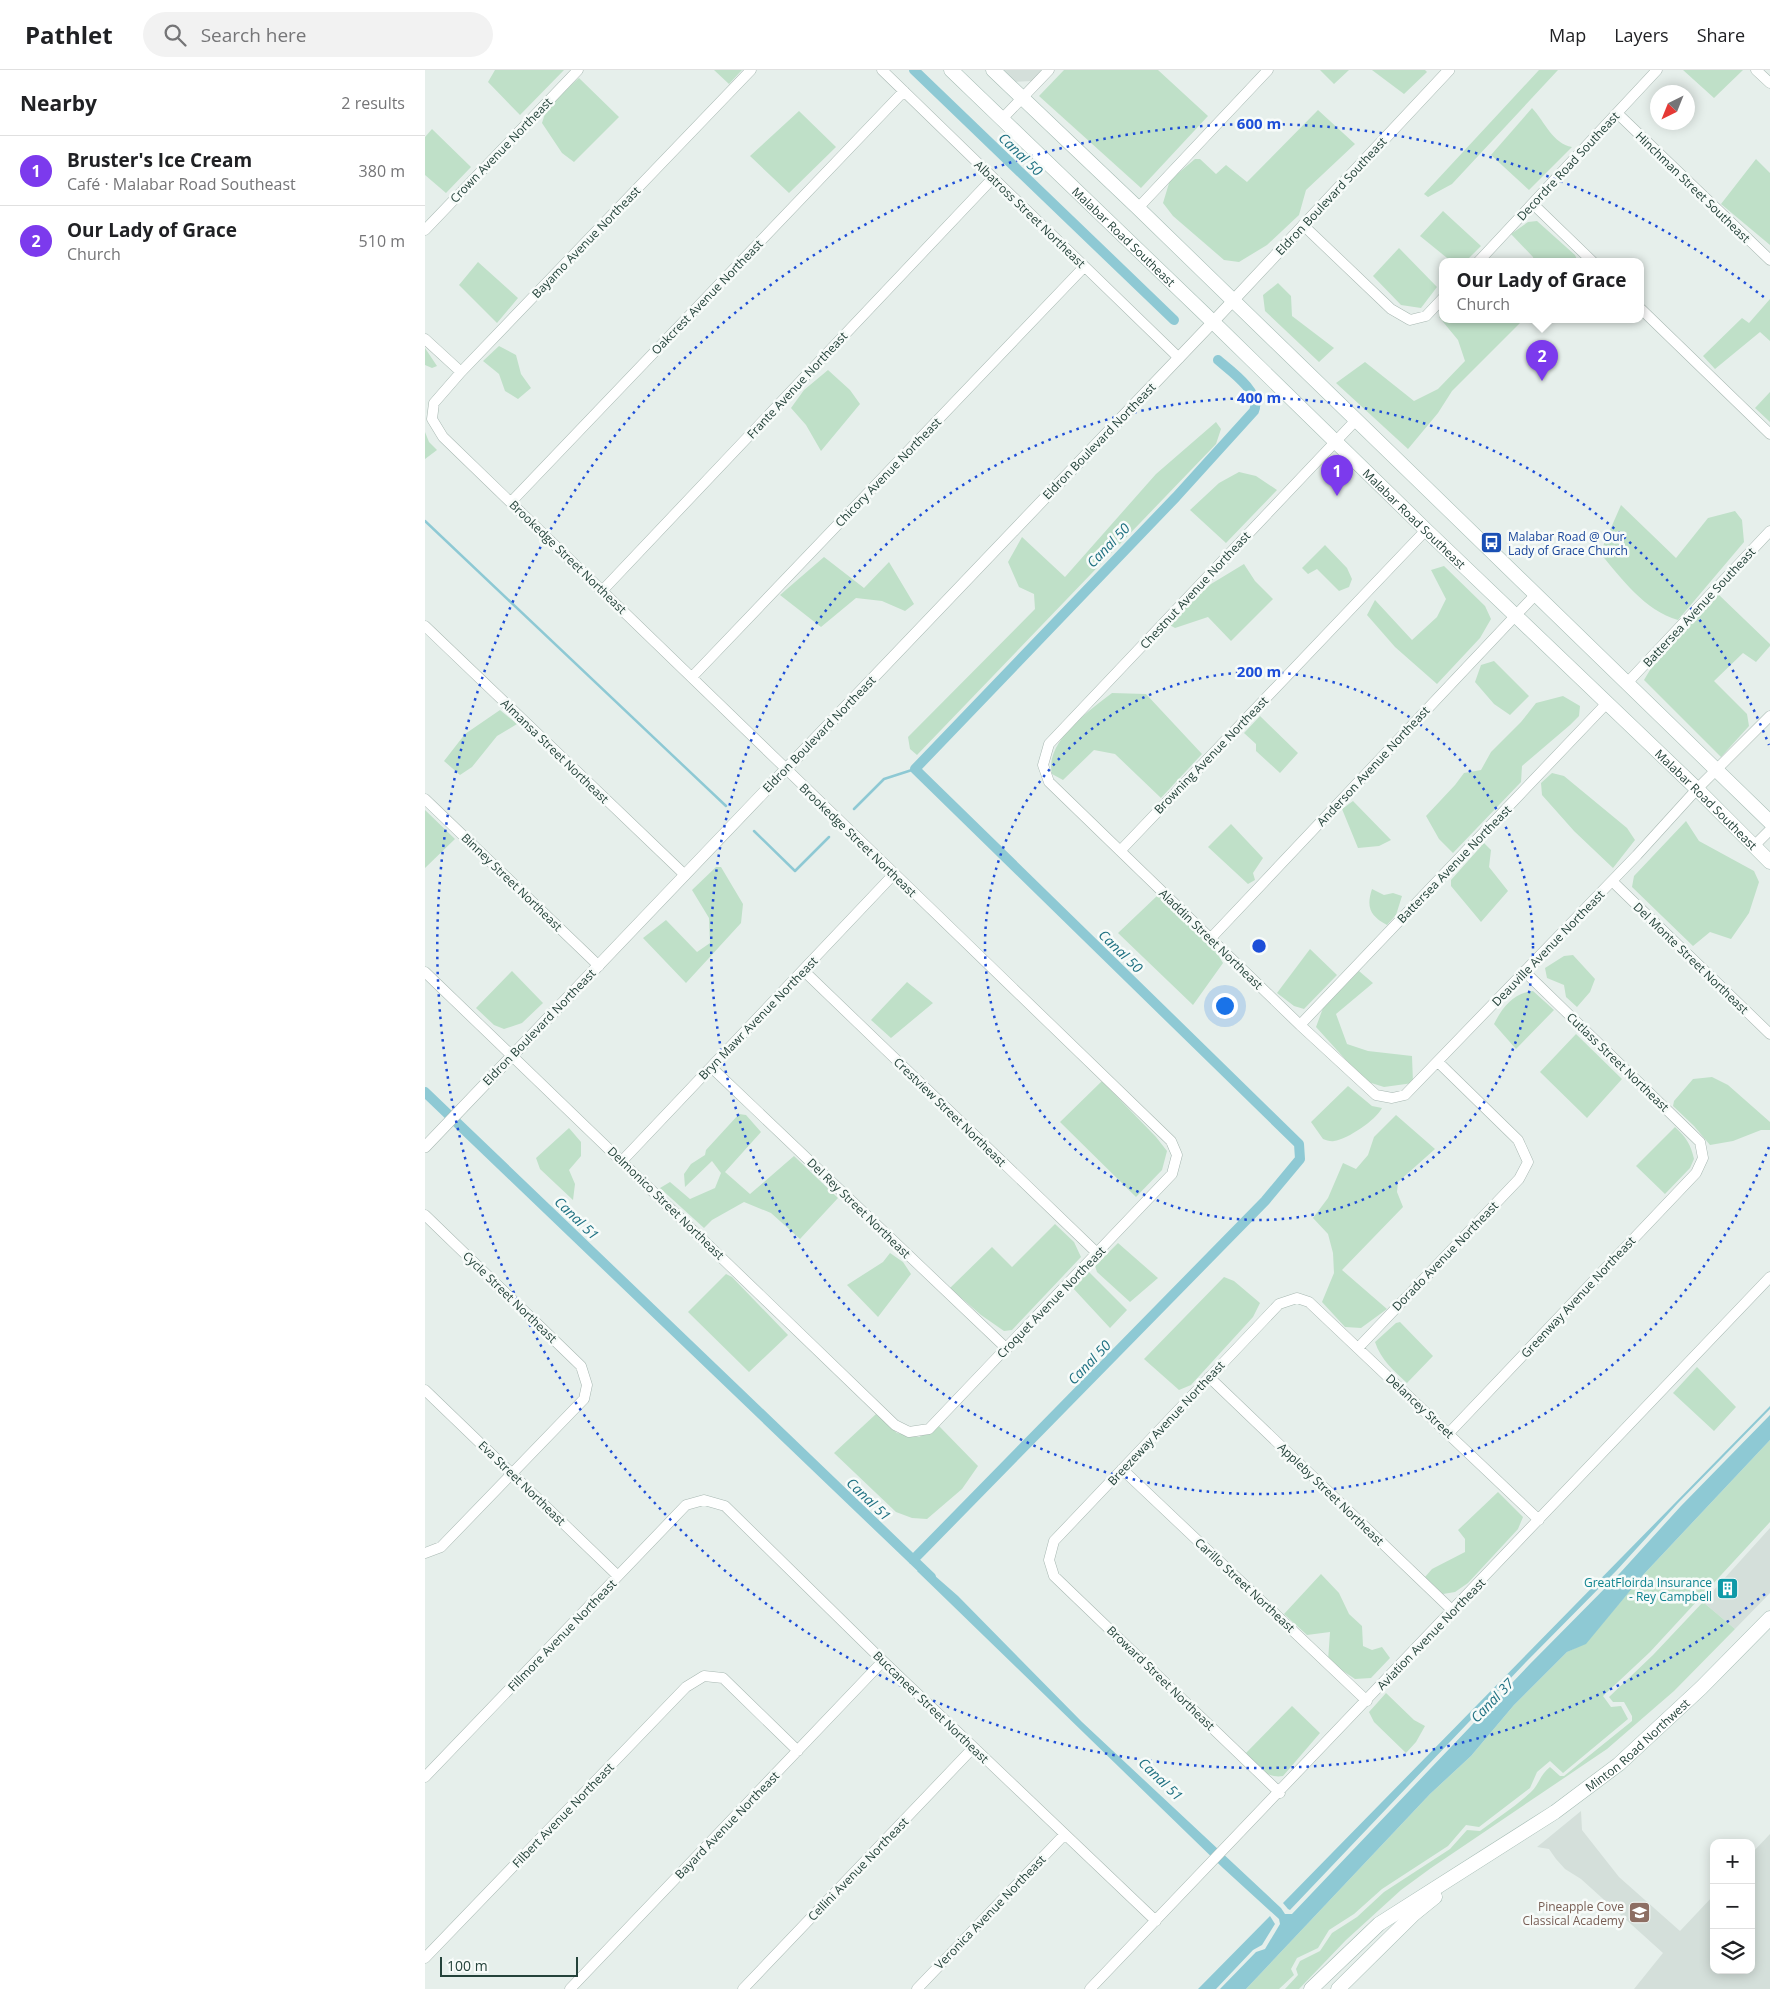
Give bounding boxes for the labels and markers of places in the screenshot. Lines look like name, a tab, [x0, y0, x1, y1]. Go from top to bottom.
pin: 2	[1526, 340, 1558, 381]
pin: 1	[1321, 455, 1353, 496]
place label: Malabar Road @ Our Lady of Grace Church	[1508, 528, 1628, 559]
bus stop icon: Malabar Road @ Our Lady of Grace Church	[1480, 531, 1504, 555]
centre of rings	[1250, 937, 1268, 955]
place label: GreatFloirda Insurance - Rey Campbell	[1584, 1574, 1712, 1605]
building icon: GreatFloirda Insurance - Rey Campbell	[1716, 1577, 1740, 1601]
place label: Pineapple Cove Classical Academy	[1523, 1898, 1625, 1929]
school or university icon: Pineapple Cove Classical Academy	[1628, 1901, 1652, 1925]

